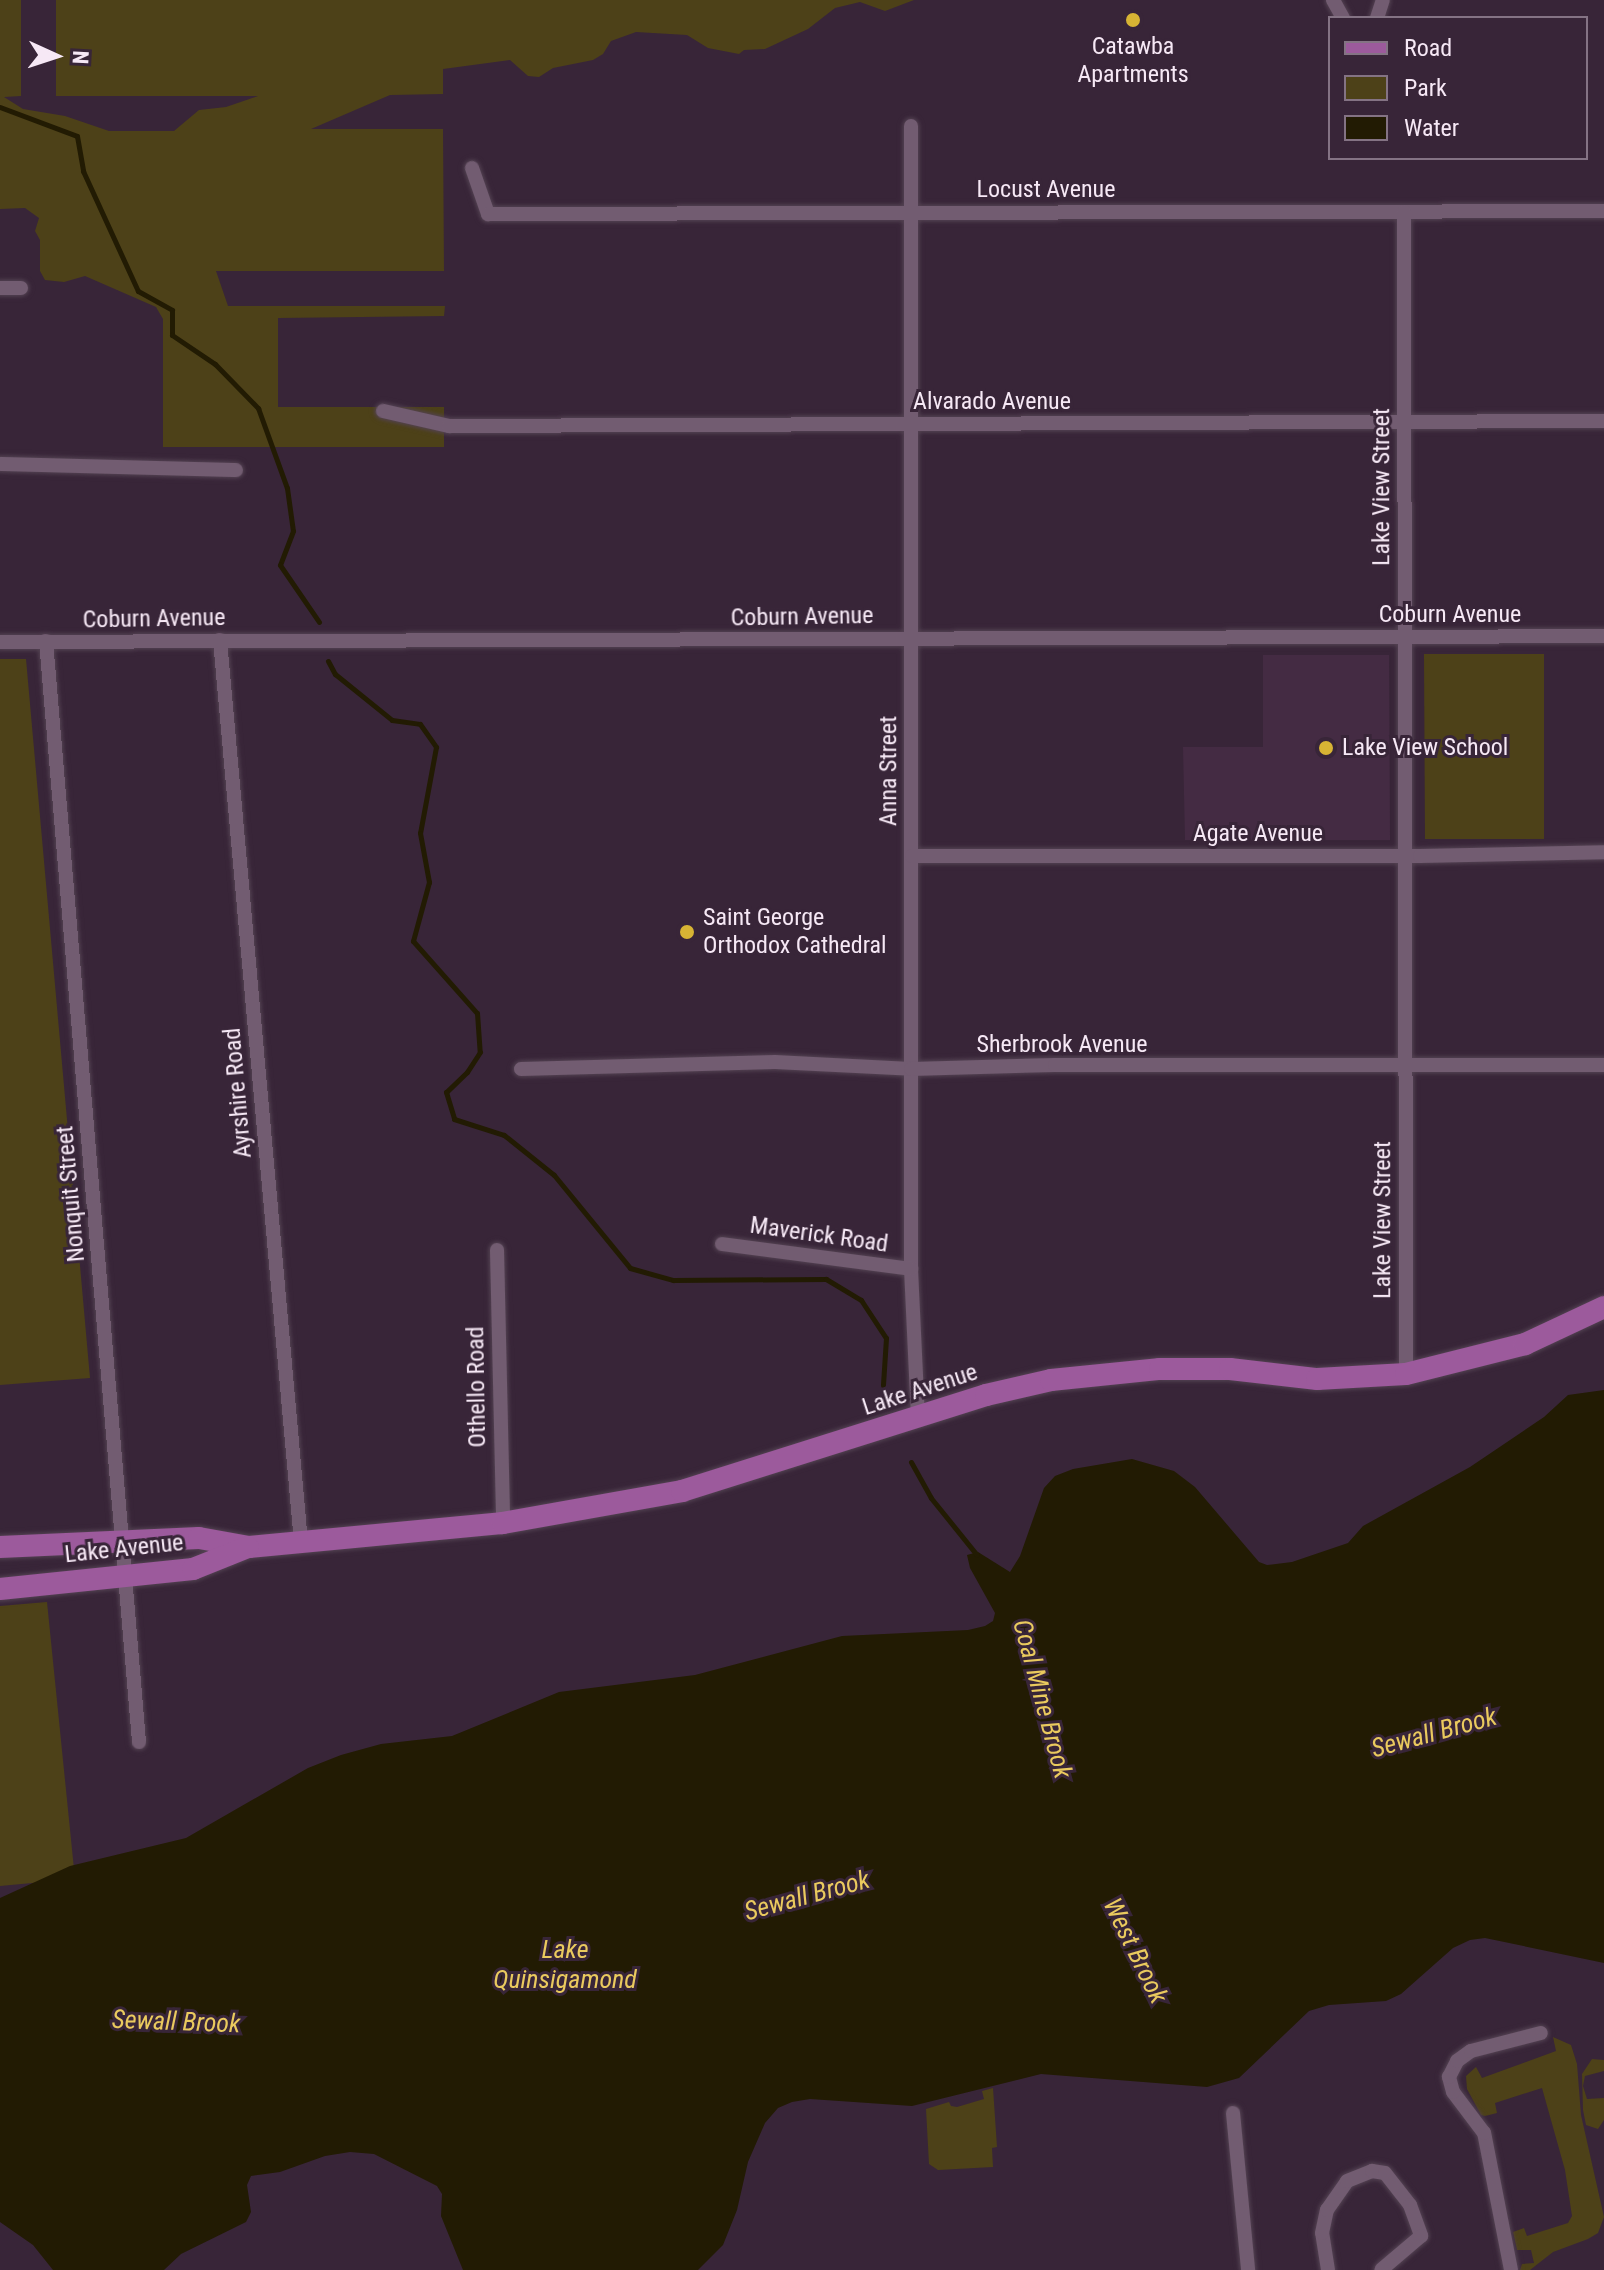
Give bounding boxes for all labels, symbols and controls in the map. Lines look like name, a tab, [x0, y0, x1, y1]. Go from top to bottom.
marker: Catawba Apartments	[1124, 11, 1142, 29]
north arrow	[16, 16, 96, 96]
legend	[1328, 16, 1588, 160]
place label: Catawba Apartments	[1077, 33, 1189, 89]
text: Road	[1404, 34, 1452, 62]
text: N	[68, 50, 93, 65]
text: Park	[1404, 74, 1447, 102]
text: Water	[1404, 114, 1459, 142]
street label: Locust Avenue	[977, 176, 1115, 204]
street label: Alvarado Avenue	[913, 388, 1071, 416]
street label: Lake View Street	[1368, 408, 1396, 566]
street label: Coburn Avenue	[730, 601, 874, 633]
street label: Coburn Avenue	[1379, 601, 1521, 629]
street label: Coburn Avenue	[82, 603, 226, 635]
street label: Anna Street	[875, 716, 903, 826]
place label: Lake View School	[1342, 734, 1508, 762]
marker: Lake View School	[1317, 739, 1335, 757]
street label: Agate Avenue	[1193, 820, 1323, 848]
place label: Saint George Orthodox Cathedral	[703, 904, 887, 960]
marker: Saint George Orthodox Cathedral	[678, 923, 696, 941]
street label: Ayrshire Road	[218, 1027, 258, 1159]
street label: Sherbrook Avenue	[976, 1031, 1148, 1059]
street label: Nonquit Street	[51, 1125, 91, 1263]
street label: Lake View Street	[1369, 1141, 1397, 1299]
street label: Maverick Road	[748, 1211, 890, 1259]
street label: Othello Road	[462, 1326, 492, 1448]
street label: Lake Avenue	[859, 1358, 981, 1422]
street label: Lake Avenue	[63, 1528, 185, 1570]
water label: Coal Mine Brook	[1006, 1616, 1078, 1782]
water label: Sewall Brook	[1368, 1701, 1500, 1765]
water label: Sewall Brook	[741, 1864, 873, 1928]
water label: West Brook	[1096, 1893, 1174, 2009]
water label: Lake Quinsigamond	[493, 1934, 637, 1996]
water label: Sewall Brook	[111, 2004, 241, 2040]

